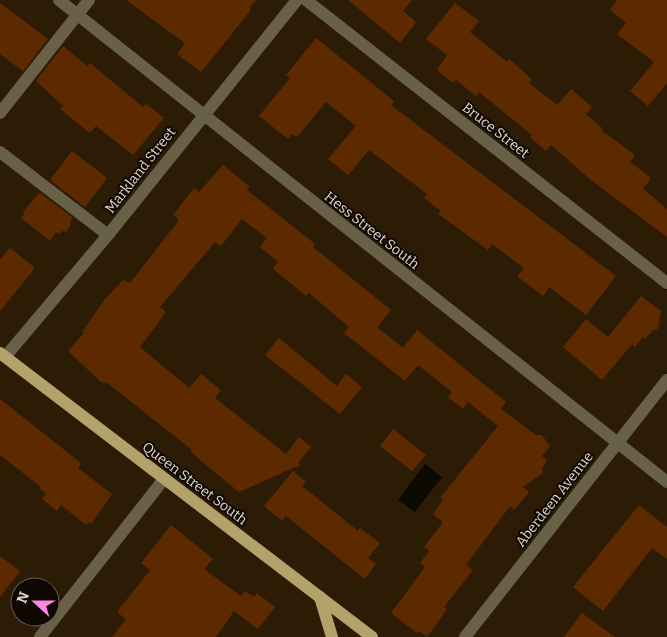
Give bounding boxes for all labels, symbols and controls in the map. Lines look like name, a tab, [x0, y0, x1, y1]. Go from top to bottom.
street label: Bruce Street	[459, 99, 533, 162]
street label: Markland Street	[102, 124, 179, 217]
street label: Hess Street South	[321, 188, 423, 273]
street label: Queen Street South	[139, 438, 251, 529]
street label: Aberdeen Avenue	[512, 448, 597, 550]
north arrow	[10, 577, 60, 627]
text: N	[13, 589, 33, 606]

